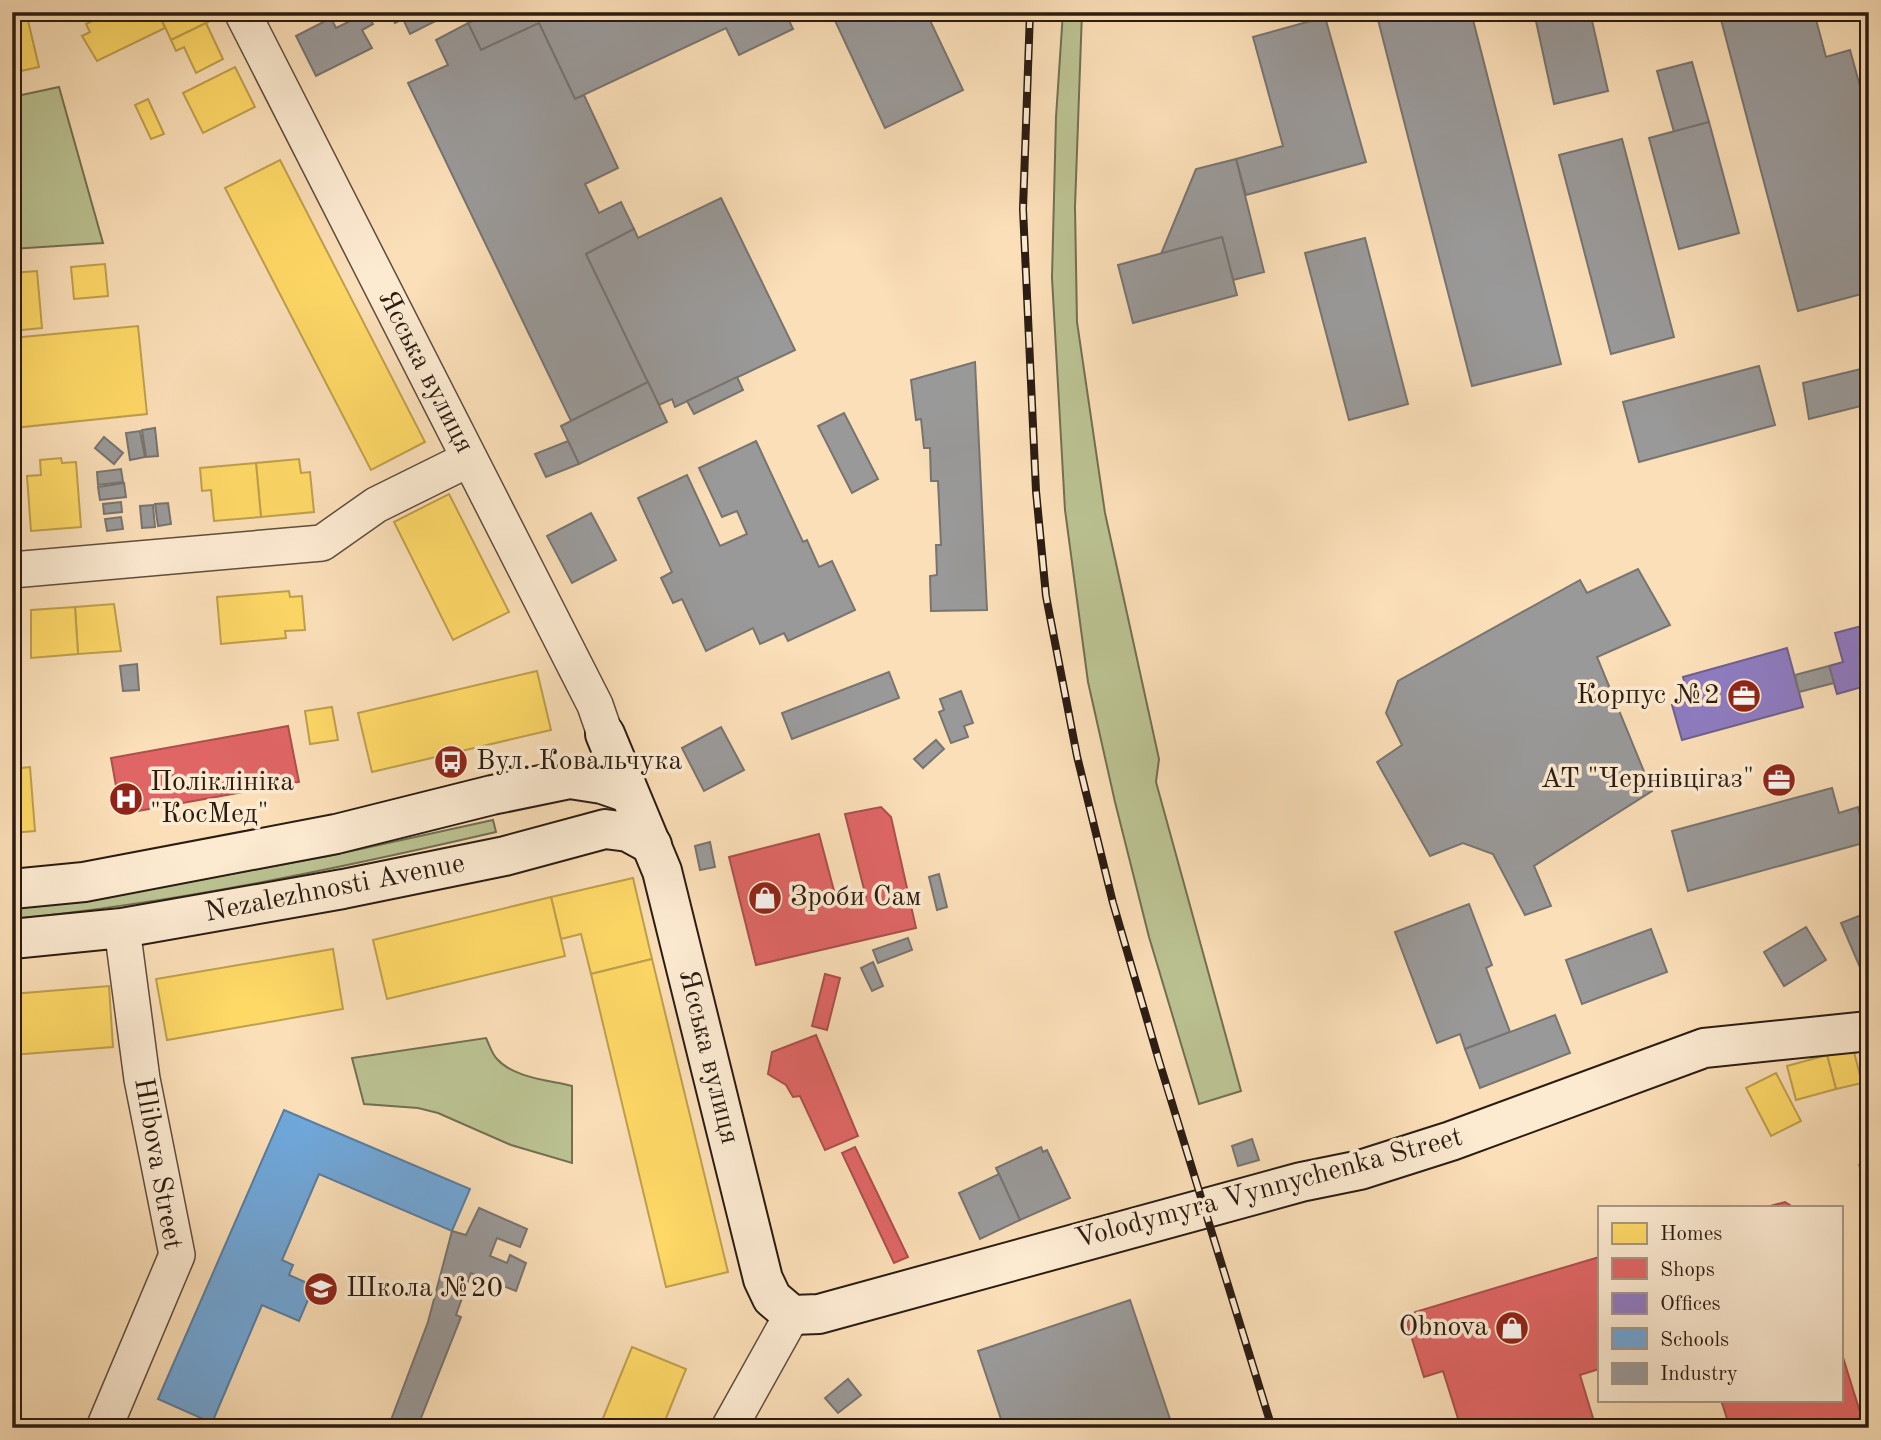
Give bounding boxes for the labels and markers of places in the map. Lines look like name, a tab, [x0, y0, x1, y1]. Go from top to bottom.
office icon: Корпус №2	[1725, 677, 1763, 715]
place label: Корпус №2	[1576, 682, 1720, 710]
bus stop icon: Вул. Ковальчука	[432, 743, 470, 781]
place label: Вул. Ковальчука	[476, 748, 683, 776]
office icon: АТ "Чернівцігаз"	[1760, 761, 1798, 799]
place label: АТ "Чернівцігаз"	[1541, 766, 1754, 794]
place label: Поліклініка "КосМед"	[150, 769, 294, 829]
hospital icon: Поліклініка "КосМед"	[107, 780, 145, 818]
shop icon: Зроби Сам	[746, 879, 784, 917]
place label: Зроби Сам	[790, 884, 921, 912]
school or university icon: Школа №20	[302, 1270, 340, 1308]
place label: Школа №20	[346, 1275, 503, 1303]
shop icon: Obnova	[1493, 1309, 1531, 1347]
place label: Obnova	[1398, 1314, 1488, 1342]

